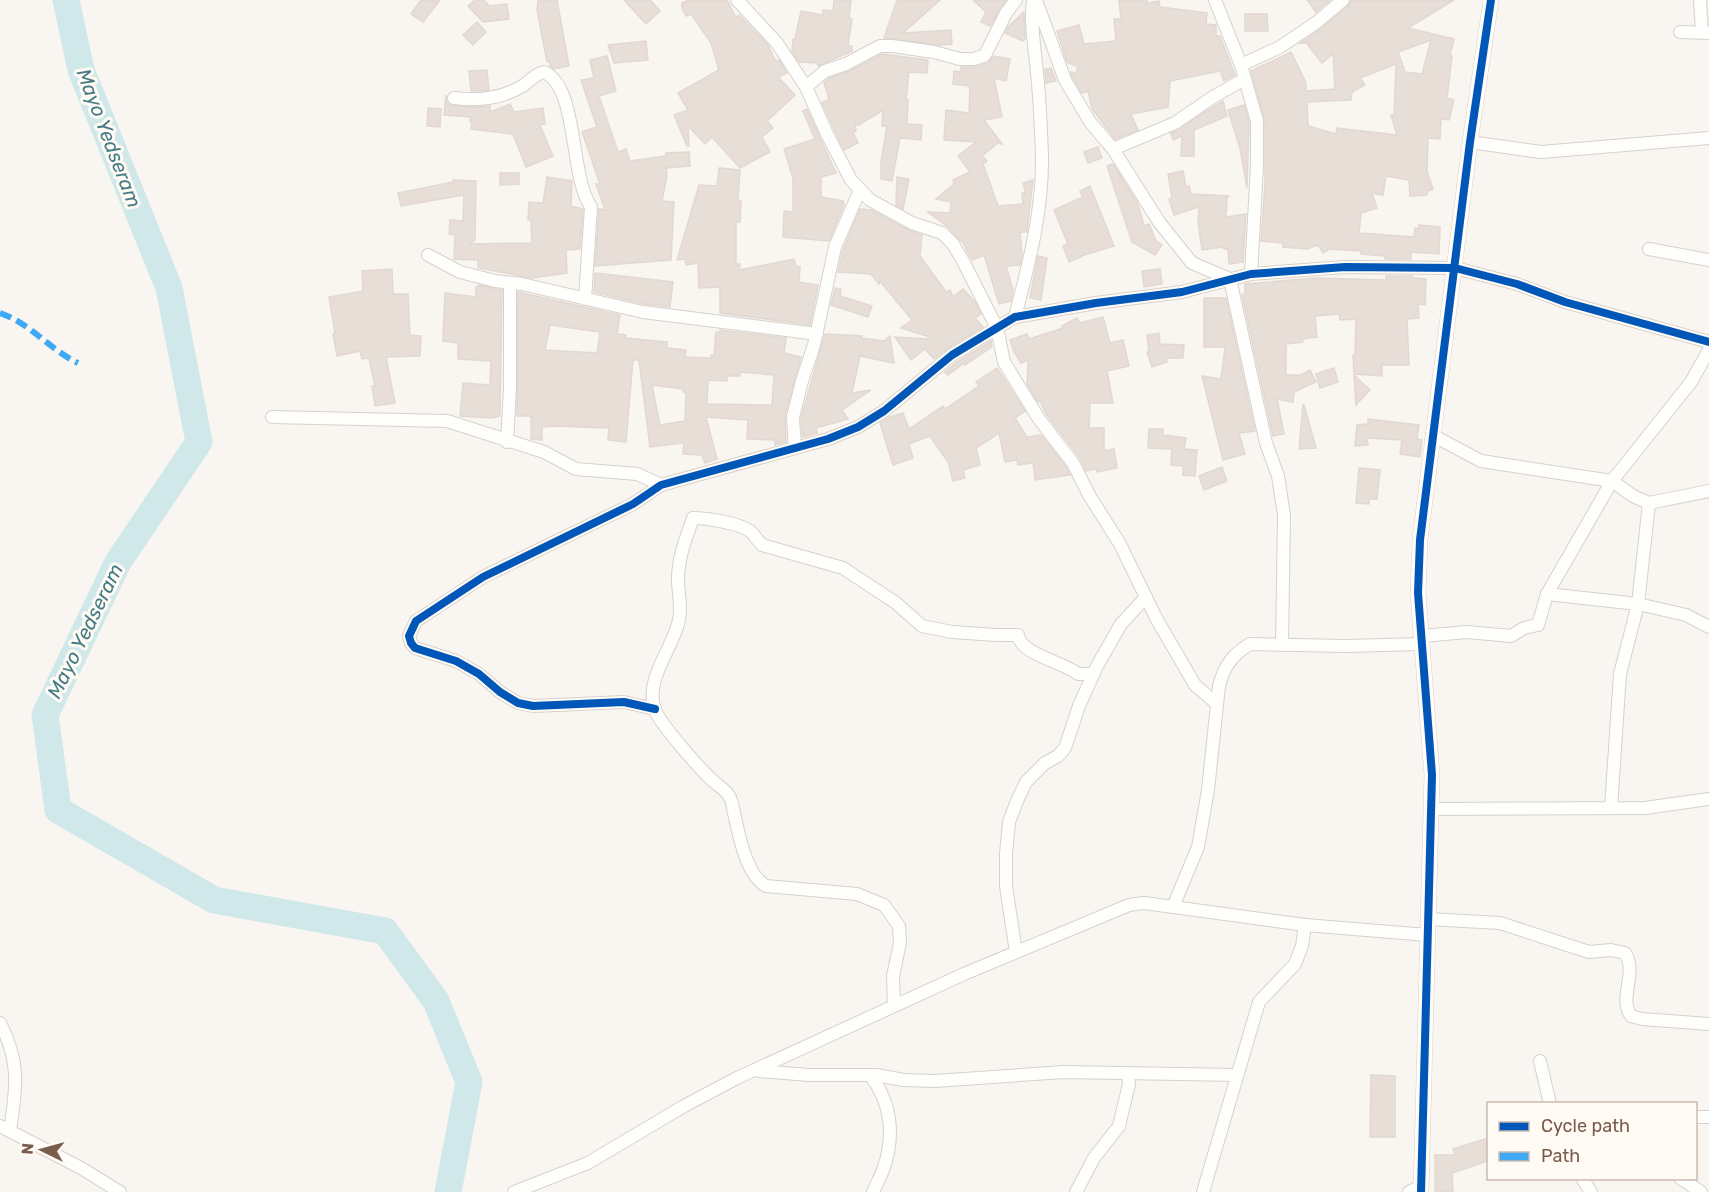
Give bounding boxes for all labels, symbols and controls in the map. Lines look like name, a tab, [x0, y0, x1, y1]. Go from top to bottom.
water label: Mayo Yedseram	[71, 65, 147, 211]
water label: Mayo Yedseram	[42, 560, 128, 702]
legend	[1487, 1102, 1697, 1180]
text: Cycle path	[1541, 1115, 1630, 1137]
north arrow	[12, 1120, 72, 1180]
text: N	[18, 1142, 38, 1155]
text: Path	[1541, 1145, 1580, 1167]

